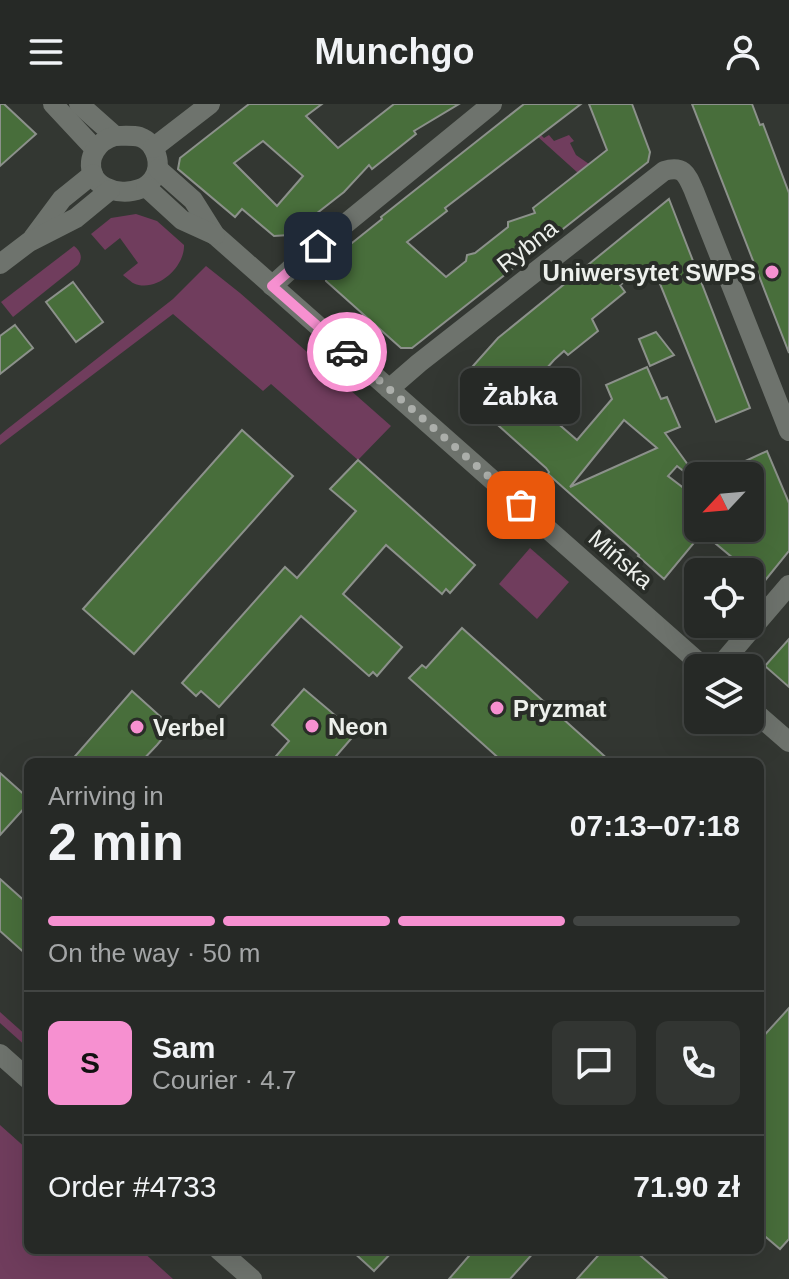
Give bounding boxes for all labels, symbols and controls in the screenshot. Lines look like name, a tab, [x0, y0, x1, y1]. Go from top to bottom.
icon: menu	[24, 30, 68, 74]
icon: person	[721, 30, 765, 74]
text: Munchgo	[315, 31, 474, 72]
pin	[284, 212, 352, 280]
street label: Rybna	[491, 214, 563, 278]
icon: home	[296, 224, 340, 268]
place label: Uniwersytet SWPS	[543, 259, 756, 286]
marker: Uniwersytet SWPS	[763, 263, 781, 281]
courier	[307, 312, 387, 392]
icon: car	[325, 330, 369, 374]
callout: Żabka	[461, 369, 581, 425]
text: Żabka	[482, 381, 558, 411]
north arrow	[684, 462, 764, 542]
map controls	[684, 462, 764, 734]
pin	[487, 471, 555, 539]
icon: bag	[499, 483, 543, 527]
street label: Mińska	[583, 524, 659, 595]
button: locate	[684, 558, 764, 638]
button: layers	[684, 654, 764, 734]
place label: Pryzmat	[513, 695, 606, 722]
marker: Pryzmat	[488, 699, 506, 717]
place label: Neon	[328, 713, 388, 740]
place label: Verbel	[153, 714, 225, 741]
marker: Neon	[303, 717, 321, 735]
marker: Verbel	[128, 718, 146, 736]
text: Arriving in	[48, 781, 164, 811]
text: 07:13–07:18	[570, 809, 740, 842]
text: 2 min	[48, 813, 184, 871]
text: On the way · 50 m	[48, 938, 260, 968]
button: chat	[552, 1021, 636, 1105]
button: phone	[656, 1021, 740, 1105]
text: Sam	[152, 1031, 215, 1064]
text: S	[80, 1046, 100, 1079]
text: Courier · 4.7	[152, 1065, 297, 1095]
text: Order #4733	[48, 1170, 216, 1203]
text: 71.90 zł	[633, 1170, 740, 1203]

